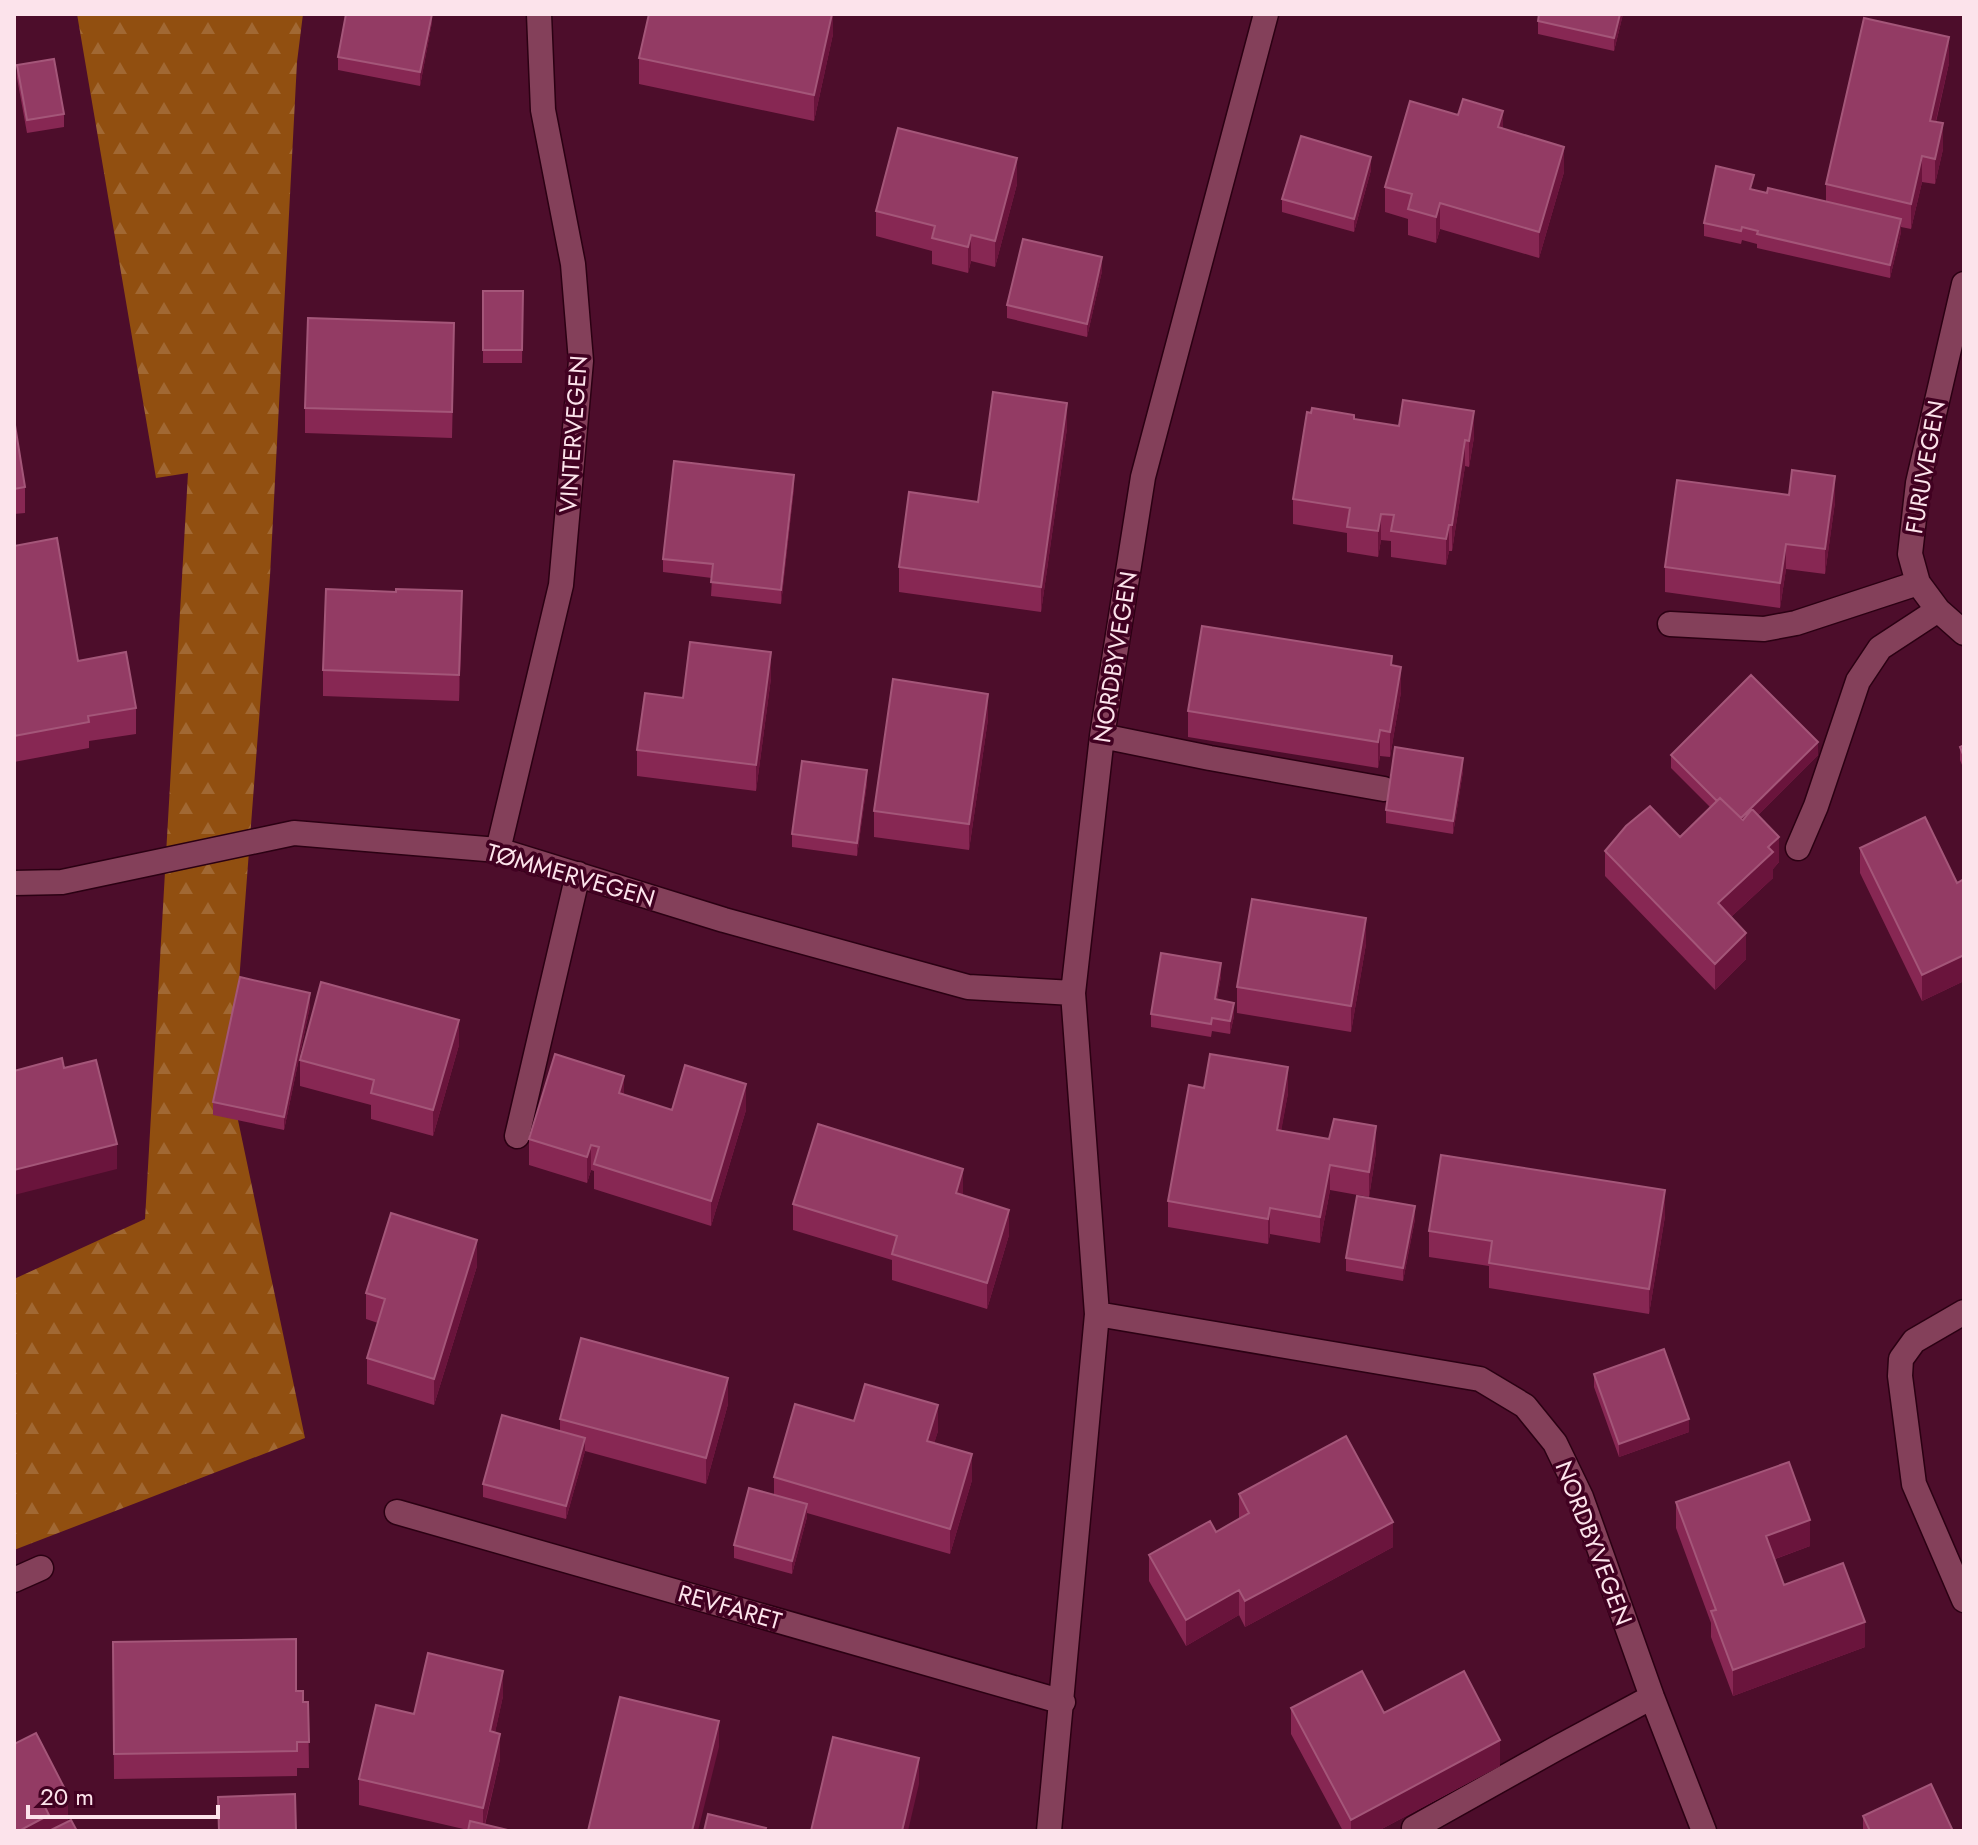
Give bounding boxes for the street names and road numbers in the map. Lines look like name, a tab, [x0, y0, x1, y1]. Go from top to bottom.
street label: VINTERVEGEN	[550, 354, 596, 514]
street label: FURUVEGEN	[1896, 398, 1954, 536]
street label: NORDBYVEGEN	[1084, 569, 1146, 745]
street label: TØMMERVEGEN	[483, 834, 659, 916]
street label: NORDBYVEGEN	[1547, 1456, 1641, 1630]
street label: REVFARET	[674, 1576, 786, 1638]

